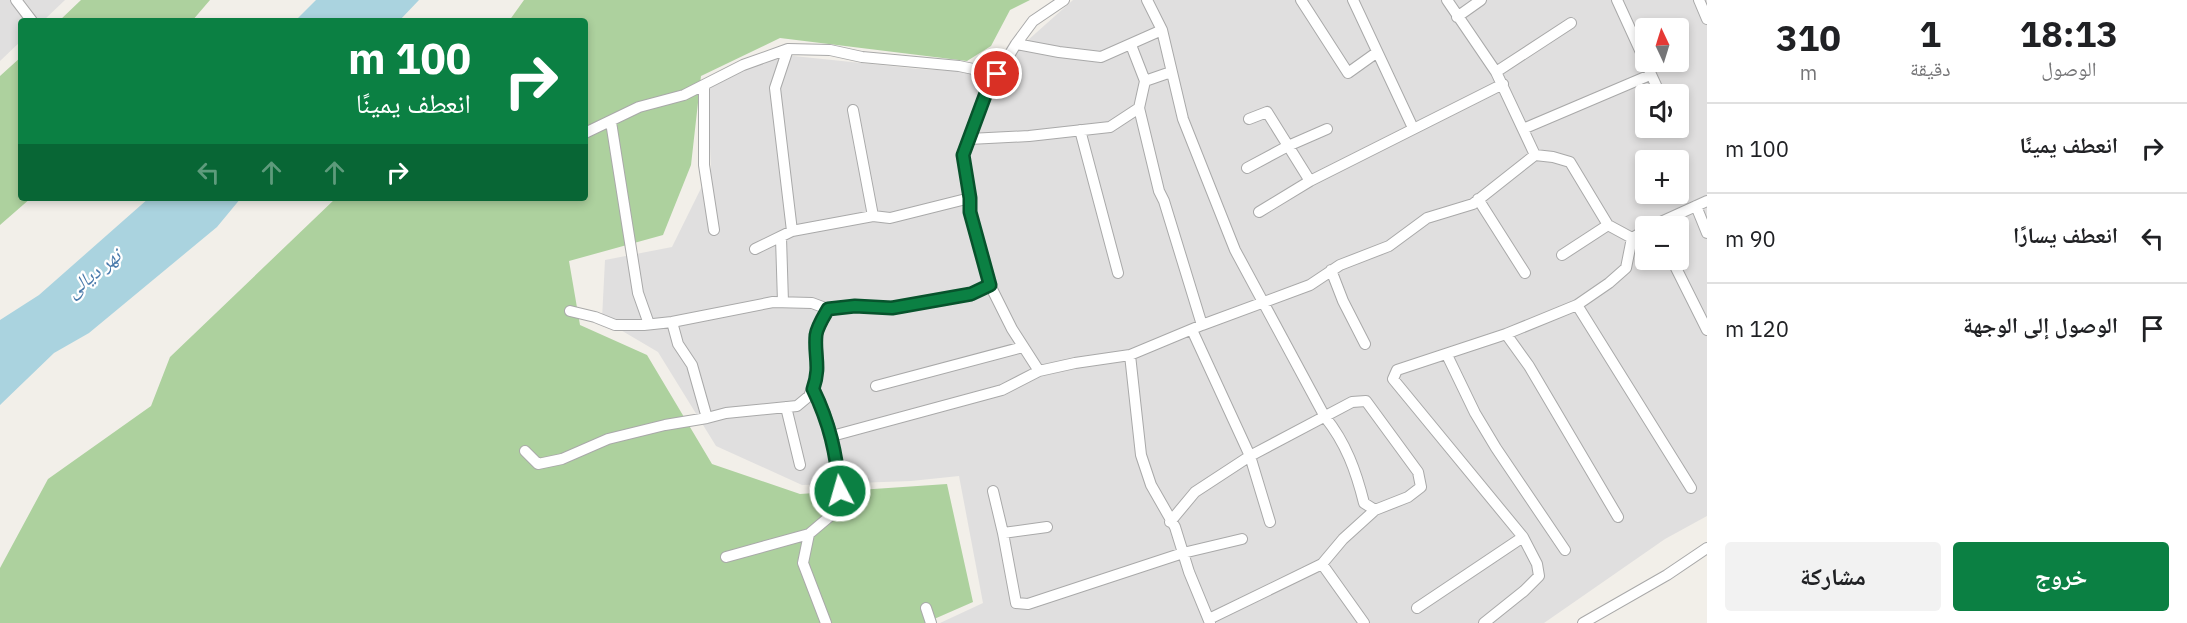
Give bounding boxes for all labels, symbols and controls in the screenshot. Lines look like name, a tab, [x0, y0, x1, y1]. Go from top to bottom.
text: 1	[1919, 10, 1941, 57]
text: 18:13	[2020, 10, 2118, 57]
text: 310	[1776, 14, 1841, 61]
north arrow	[1635, 18, 1689, 72]
map controls	[1635, 18, 1689, 270]
text: 100 m	[348, 31, 471, 86]
icon: right	[492, 42, 570, 120]
pin	[971, 48, 1022, 99]
text: دقيقة	[1910, 55, 1951, 82]
text: الوصول	[2041, 55, 2096, 82]
icon: arrive	[980, 57, 1013, 90]
text: m	[1800, 59, 1817, 86]
button: sound	[1635, 84, 1689, 138]
text: انعطف يمينًا	[356, 85, 471, 120]
text: انعطف يمينًا	[2020, 130, 2118, 159]
icon: right	[2136, 132, 2169, 165]
text: 100 m	[1725, 134, 1789, 163]
button: +	[1635, 150, 1689, 204]
icon: left	[192, 156, 225, 189]
icon: ahead	[255, 156, 288, 189]
icon: ahead	[318, 156, 351, 189]
icon: right	[381, 156, 414, 189]
button: −	[1635, 216, 1689, 270]
text: انعطف يسارًا	[2013, 220, 2118, 249]
icon: left	[2136, 222, 2169, 255]
text: 90 m	[1725, 224, 1776, 253]
water label: نهر ديالى	[59, 240, 128, 303]
text: الوصول إلى الوجهة	[1963, 310, 2118, 339]
icon: arrive	[2136, 312, 2169, 345]
text: 120 m	[1725, 314, 1789, 343]
position arrow	[808, 459, 872, 523]
button: مشاركة	[1725, 542, 1941, 611]
button: خروج	[1953, 542, 2169, 611]

